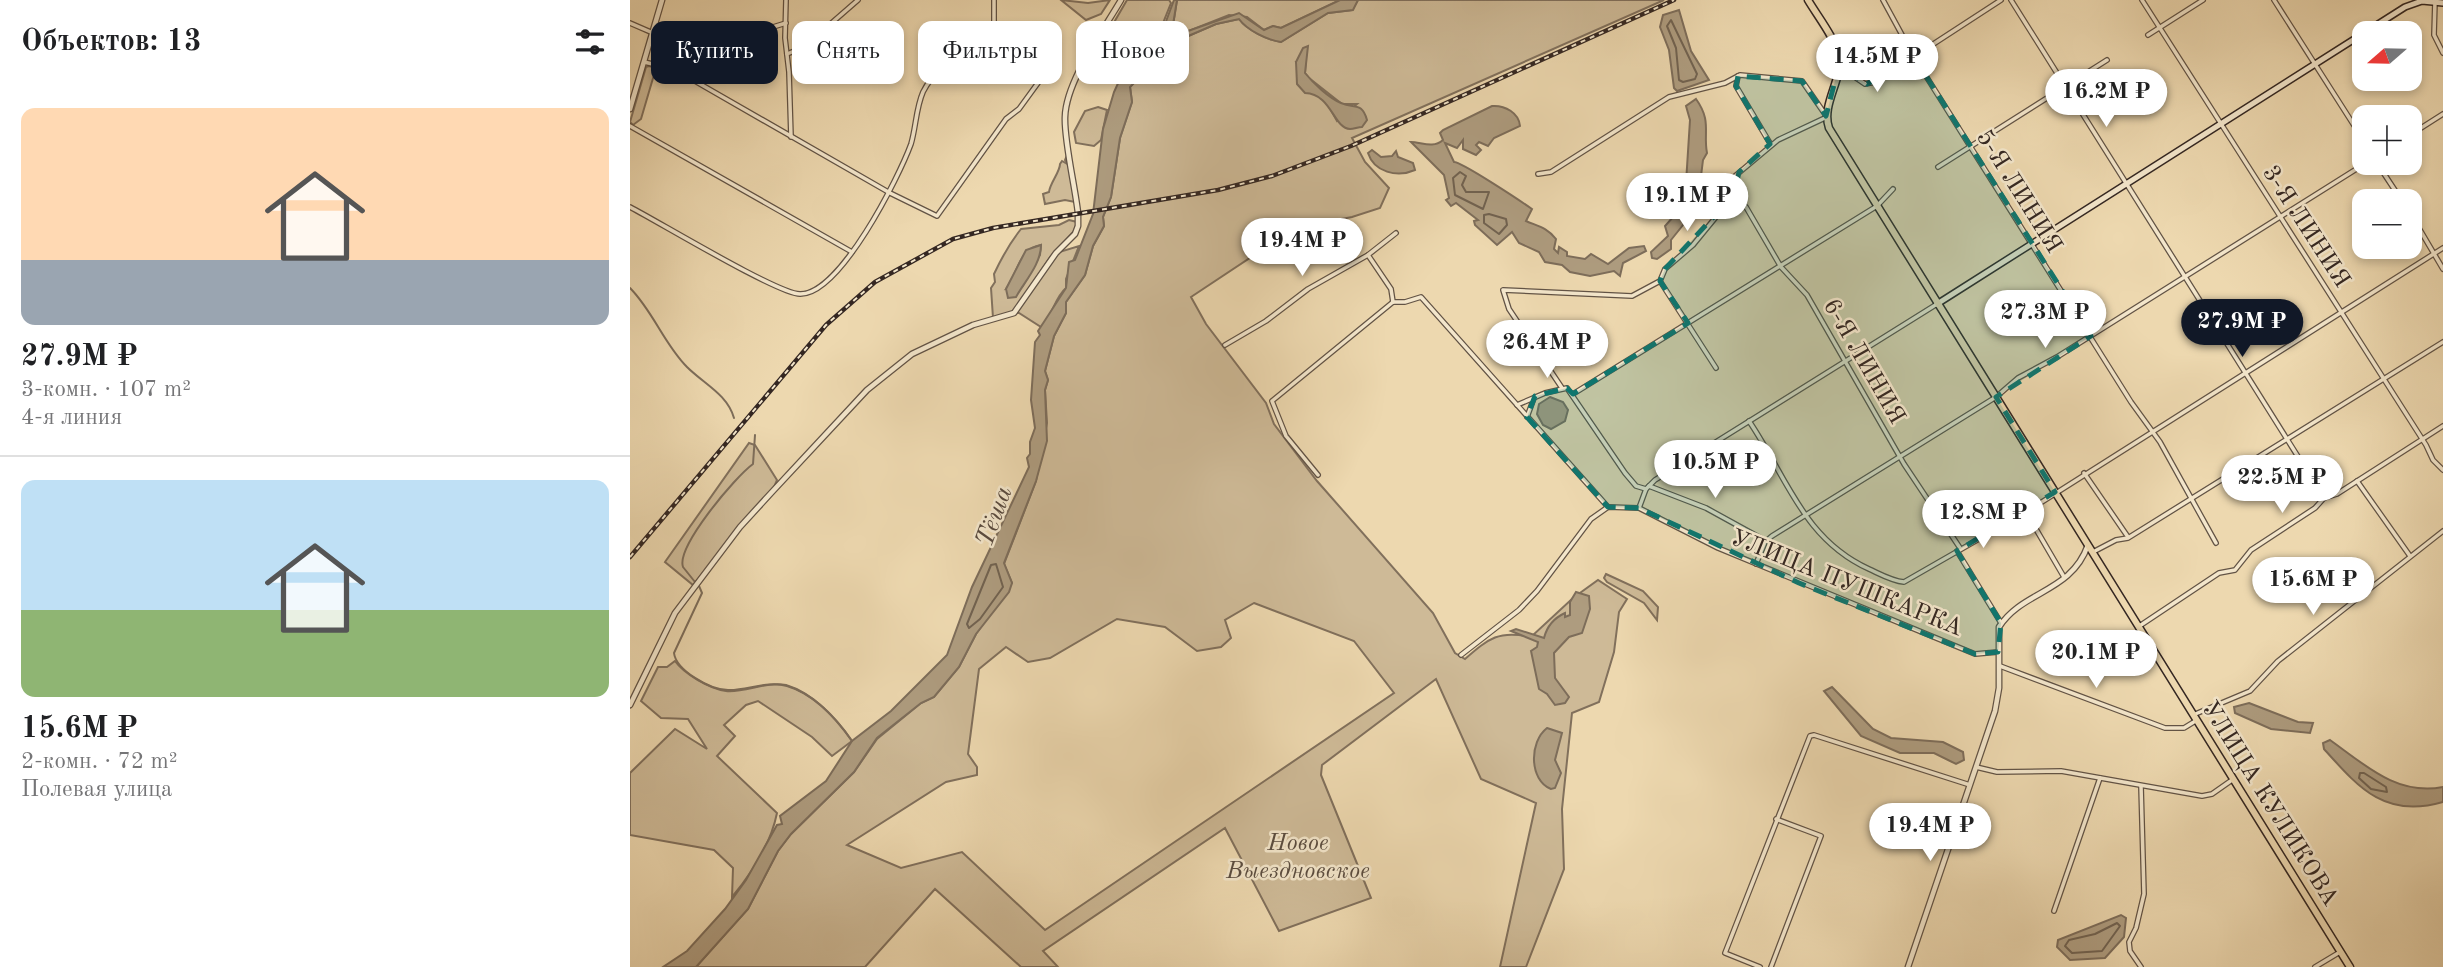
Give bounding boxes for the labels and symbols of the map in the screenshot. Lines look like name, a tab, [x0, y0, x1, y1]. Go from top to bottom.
north arrow	[2352, 21, 2422, 91]
pin: 14.5M ₽	[1812, 34, 1942, 94]
pin: 16.2M ₽	[2041, 69, 2171, 129]
street label: 5-Я ЛИНИЯ	[1971, 126, 2066, 258]
street label: 3-Я ЛИНИЯ	[2257, 162, 2354, 292]
pin: 19.1M ₽	[1622, 174, 1752, 233]
pin: 19.4M ₽	[1237, 218, 1367, 278]
pin: 27.3M ₽	[1980, 290, 2110, 350]
street label: 6-Я ЛИНИЯ	[1818, 295, 1909, 429]
pin: 27.9M ₽	[2177, 300, 2307, 359]
pin: 26.4M ₽	[1482, 320, 1612, 380]
pin: 10.5M ₽	[1650, 440, 1780, 500]
pin: 22.5M ₽	[2217, 456, 2347, 515]
water label: Тёша	[972, 483, 1018, 550]
pin: 12.8M ₽	[1918, 490, 2048, 550]
street label: УЛИЦА ПУШКАРКА	[1727, 526, 1966, 641]
pin: 15.6M ₽	[2248, 558, 2378, 617]
pin: 20.1M ₽	[2031, 630, 2161, 690]
street label: УЛИЦА КУЛИКОВА	[2197, 697, 2342, 911]
pin: 19.4M ₽	[1865, 804, 1995, 863]
park label: Новое Выездновское	[1225, 832, 1370, 884]

